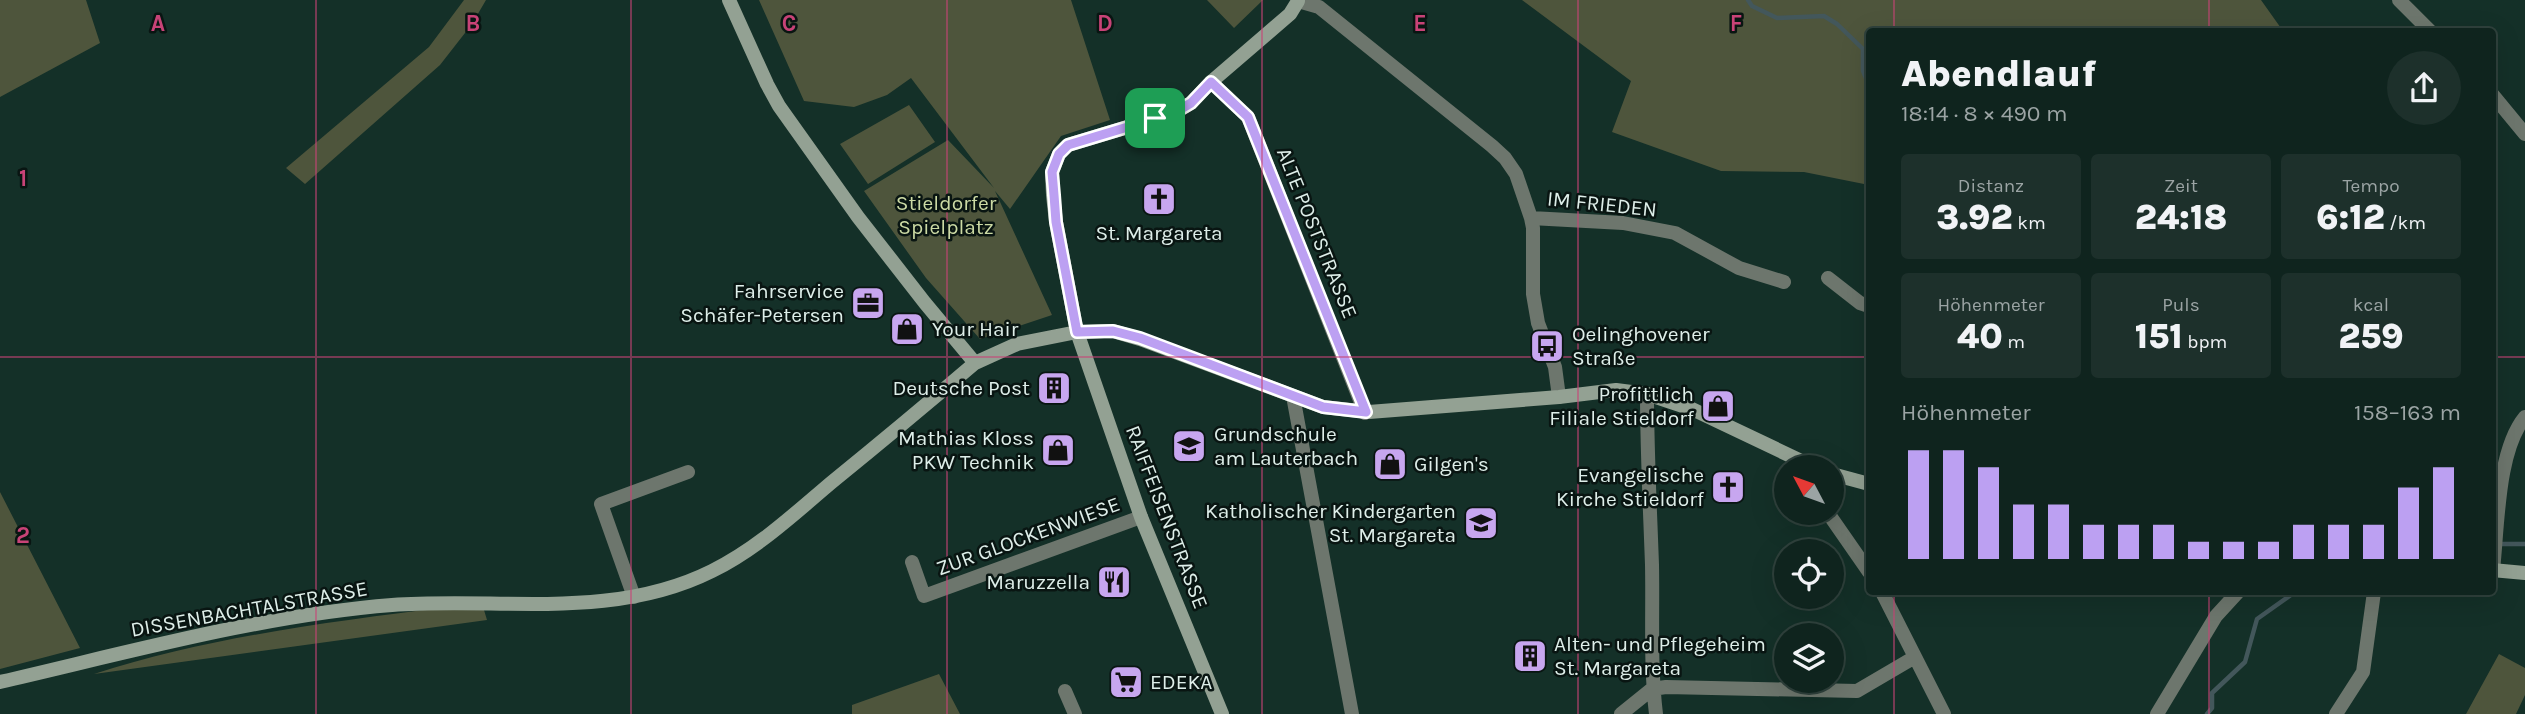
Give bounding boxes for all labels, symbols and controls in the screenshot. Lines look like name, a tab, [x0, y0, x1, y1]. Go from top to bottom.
text: A	[151, 10, 165, 37]
text: B	[466, 10, 480, 37]
text: C	[782, 10, 796, 37]
text: D	[1097, 10, 1113, 37]
text: E	[1413, 10, 1427, 37]
text: F	[1730, 10, 1742, 37]
text: Abendlauf	[1901, 51, 2096, 96]
button: share	[2387, 51, 2461, 125]
pin	[1125, 88, 1185, 148]
icon: arrive	[1136, 99, 1174, 137]
text: 18:14 · 8 × 490 m	[1901, 100, 2067, 127]
street label: ALTE POSTSTRASSE	[1272, 144, 1362, 322]
text: 1	[19, 165, 27, 192]
text: Distanz	[1958, 175, 2024, 197]
text: Zeit	[2164, 175, 2198, 197]
text: Tempo	[2342, 175, 2400, 197]
church icon: St. Margareta	[1140, 180, 1178, 218]
street label: IM FRIEDEN	[1546, 186, 1658, 222]
park label: Stieldorfer Spielplatz	[896, 191, 997, 239]
text: 3.92	[1936, 197, 2013, 238]
text: 24:18	[2135, 197, 2227, 238]
text: 6:12	[2316, 197, 2385, 238]
text: km	[2013, 212, 2046, 234]
text: /km	[2385, 212, 2426, 234]
place label: St. Margareta	[1095, 221, 1223, 245]
place label: Fahrservice Schäfer-Petersen	[680, 279, 844, 327]
office icon: Fahrservice Schäfer-Petersen	[849, 284, 887, 322]
text: Höhenmeter	[1937, 294, 2045, 316]
text: Puls	[2162, 294, 2200, 316]
text: kcal	[2353, 294, 2389, 316]
shop icon: Your Hair	[888, 310, 926, 348]
text: 40	[1957, 316, 2003, 357]
text: 151	[2135, 316, 2183, 357]
text: 259	[2338, 316, 2404, 357]
place label: Your Hair	[932, 317, 1019, 341]
place label: Oelinghovener Straße	[1572, 322, 1710, 370]
bus stop icon: Oelinghovener Straße	[1528, 327, 1566, 365]
text: m	[2003, 331, 2025, 353]
text: bpm	[2183, 331, 2227, 353]
building icon: Deutsche Post	[1035, 369, 1073, 407]
place label: Deutsche Post	[892, 376, 1030, 400]
place label: Profittlich Filiale Stieldorf	[1549, 382, 1695, 430]
shop icon: Profittlich Filiale Stieldorf	[1699, 387, 1737, 425]
text: Höhenmeter	[1901, 399, 2031, 426]
text: 158–163 m	[2354, 399, 2461, 426]
street label: RAIFFEISENSTRASSE	[1121, 422, 1213, 612]
place label: Grundschule am Lauterbach	[1214, 422, 1358, 470]
place label: Mathias Kloss PKW Technik	[898, 426, 1034, 474]
school or university icon: Grundschule am Lauterbach	[1170, 427, 1208, 465]
shop icon: Mathias Kloss PKW Technik	[1039, 431, 1077, 469]
shop icon: Gilgen's	[1371, 445, 1409, 483]
place label: Gilgen's	[1414, 452, 1489, 476]
north arrow	[1774, 455, 1844, 525]
map controls	[1774, 455, 1844, 693]
place label: Evangelische Kirche Stieldorf	[1556, 463, 1705, 511]
church icon: Evangelische Kirche Stieldorf	[1709, 468, 1747, 506]
street label: ZUR GLOCKENWIESE	[933, 492, 1123, 580]
place label: Katholischer Kindergarten St. Margareta	[1205, 499, 1456, 547]
school or university icon: Katholischer Kindergarten St. Margareta	[1462, 504, 1500, 542]
text: 2	[16, 522, 30, 549]
button: locate	[1774, 539, 1844, 609]
restaurant icon: Maruzzella	[1095, 563, 1133, 601]
place label: Maruzzella	[986, 570, 1090, 594]
street label: DISSENBACHTALSTRASSE	[129, 576, 369, 642]
button: layers	[1774, 623, 1844, 693]
place label: Alten- und Pflegeheim St. Margareta	[1554, 632, 1766, 680]
building icon: Alten- und Pflegeheim St. Margareta	[1511, 637, 1549, 675]
supermarket icon: EDEKA	[1107, 663, 1145, 701]
place label: EDEKA	[1150, 670, 1212, 694]

